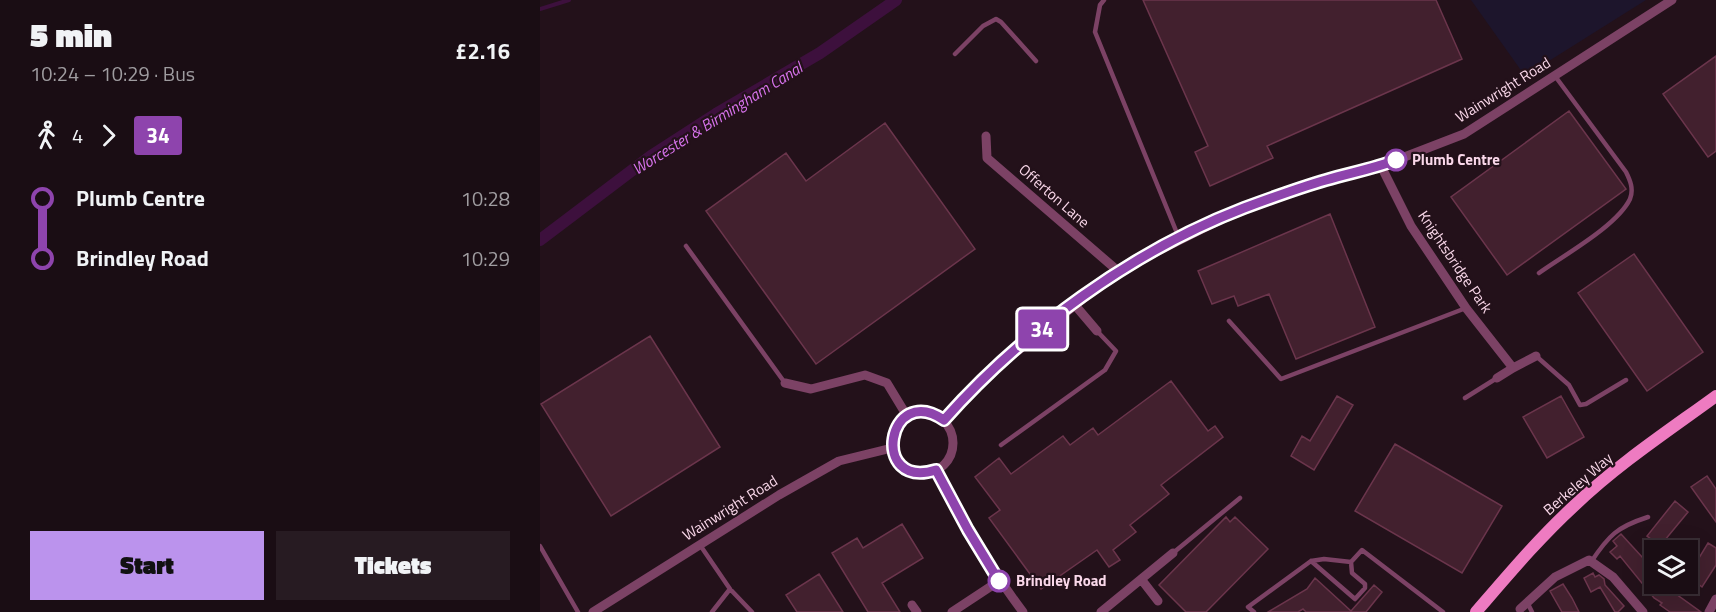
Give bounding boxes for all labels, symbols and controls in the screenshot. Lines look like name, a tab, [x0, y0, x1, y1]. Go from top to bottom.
text: 5 min	[30, 10, 112, 60]
text: £2.16	[455, 34, 510, 68]
street label: Wainwright Road	[1451, 51, 1555, 128]
water label: Worcester & Birmingham Canal	[627, 55, 808, 180]
text: 10:24 – 10:29 · Bus	[30, 58, 195, 89]
icon: walk	[30, 119, 63, 152]
icon: forward	[92, 119, 125, 152]
text: 34	[146, 119, 170, 151]
text: 4	[72, 120, 83, 151]
place label: Plumb Centre	[1412, 148, 1500, 171]
marker: Plumb Centre	[1385, 149, 1407, 171]
street label: Offerton Lane	[1014, 158, 1095, 233]
text: Plumb Centre	[76, 181, 205, 215]
text: 10:28	[461, 183, 510, 214]
street label: Knightsbridge Park	[1412, 206, 1498, 318]
text: Brindley Road	[76, 241, 209, 275]
text: 10:29	[461, 243, 510, 274]
line badge: 34	[1015, 310, 1069, 348]
text: 34	[1030, 313, 1054, 345]
street label: Berkeley Way	[1538, 447, 1618, 520]
street label: Wainwright Road	[678, 469, 782, 546]
button: Start	[30, 531, 264, 600]
button: Tickets	[276, 531, 510, 600]
map controls	[1644, 540, 1698, 594]
button: layers	[1644, 540, 1698, 594]
place label: Brindley Road	[1016, 569, 1107, 592]
marker: Brindley Road	[988, 570, 1010, 592]

